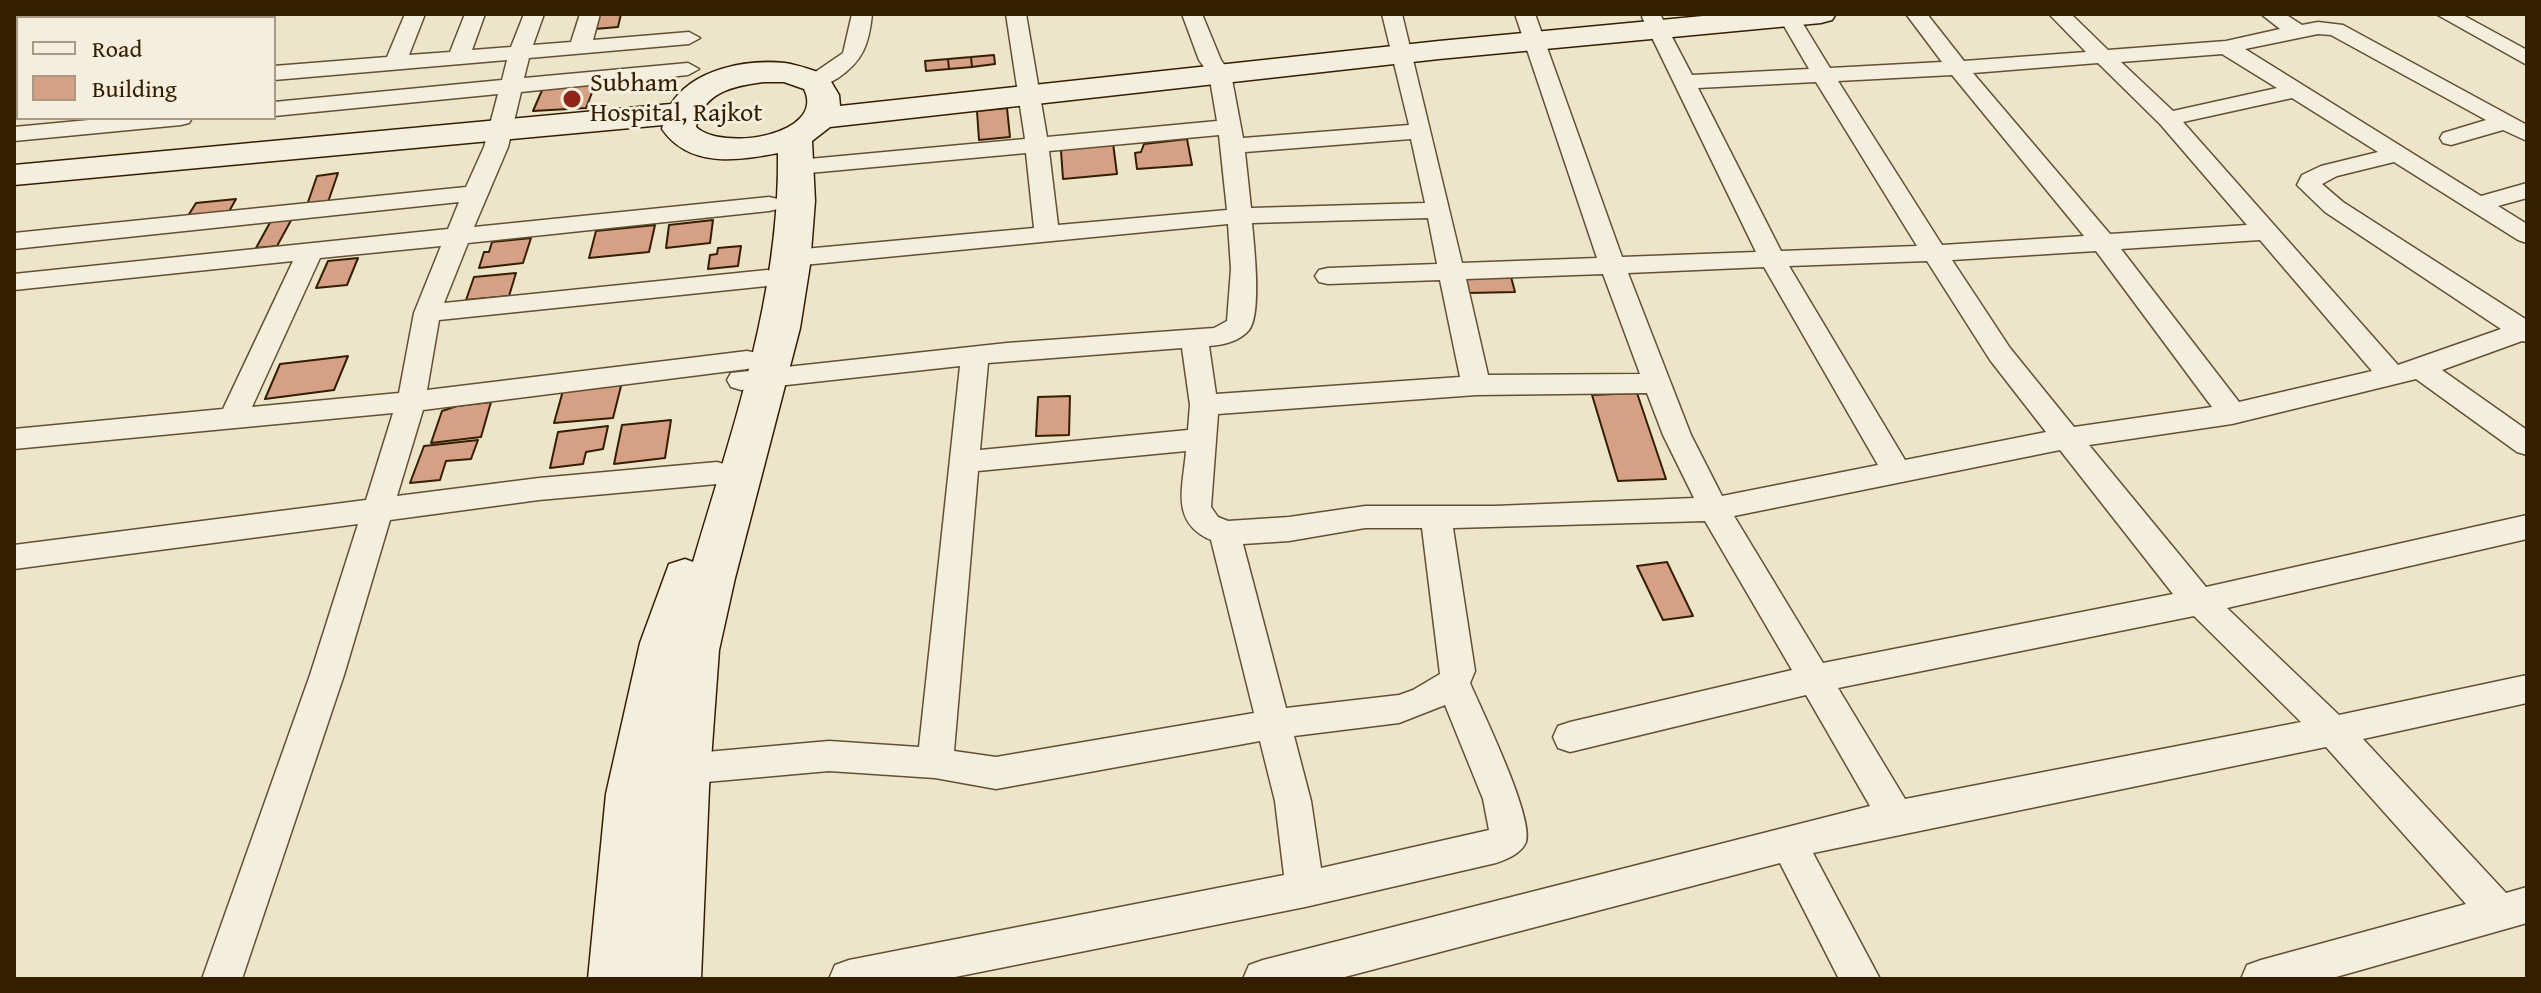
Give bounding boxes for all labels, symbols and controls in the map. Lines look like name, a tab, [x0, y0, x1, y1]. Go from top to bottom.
legend	[16, 16, 276, 120]
text: Road	[92, 31, 142, 66]
place label: Subham Hospital, Rajkot	[590, 68, 762, 130]
text: Building	[92, 71, 177, 106]
marker: Subham Hospital, Rajkot	[561, 88, 583, 110]

